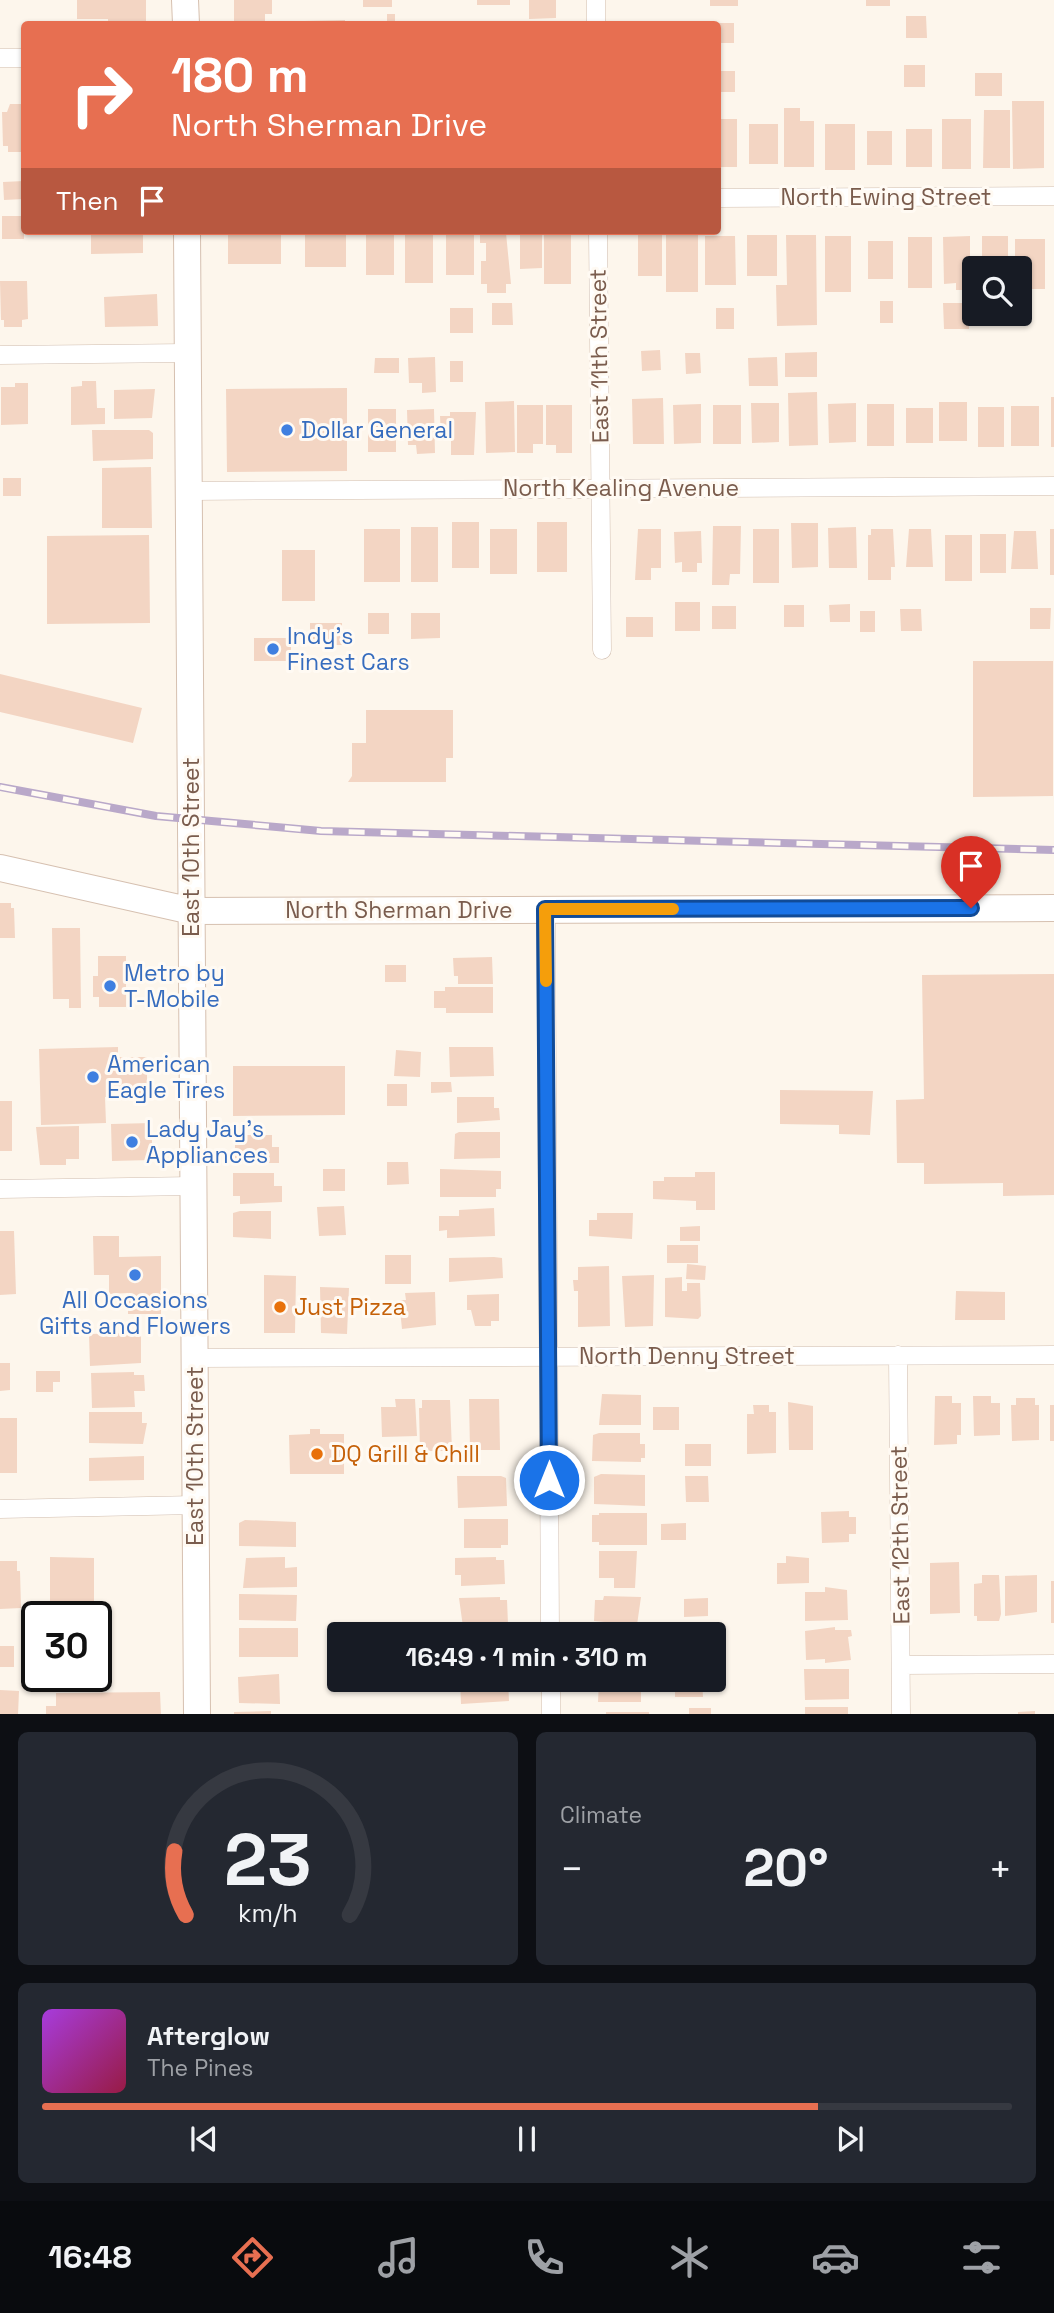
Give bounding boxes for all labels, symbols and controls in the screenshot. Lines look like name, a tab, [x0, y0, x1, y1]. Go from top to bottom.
text: 180 m	[171, 44, 309, 106]
icon: right	[56, 49, 147, 140]
text: North Sherman Drive	[171, 105, 487, 145]
icon: arrive	[133, 182, 171, 220]
street label: North Ewing Street	[781, 182, 991, 212]
text: Then	[56, 184, 119, 218]
map controls	[962, 256, 1032, 326]
button: search	[962, 256, 1032, 326]
street label: East 11th Street	[582, 268, 616, 444]
place label: Dollar General	[301, 415, 453, 445]
marker: Dollar General	[279, 422, 295, 438]
street label: North Kealing Avenue	[503, 473, 739, 503]
place label: Indy's Finest Cars	[287, 621, 410, 677]
marker: Indy's Finest Cars	[265, 641, 281, 657]
street label: East 10th Street	[176, 757, 206, 937]
pin	[941, 836, 1001, 908]
icon: arrive	[952, 847, 990, 885]
street label: North Sherman Drive	[285, 895, 513, 925]
place label: Metro by T-Mobile	[124, 958, 225, 1014]
marker: Metro by T-Mobile	[102, 978, 118, 994]
place label: American Eagle Tires	[107, 1049, 225, 1105]
marker: American Eagle Tires	[85, 1069, 101, 1085]
place label: Lady Jay's Appliances	[146, 1114, 268, 1170]
marker: Lady Jay's Appliances	[124, 1134, 140, 1150]
marker: All Occasions Gifts and Flowers	[127, 1267, 143, 1283]
place label: All Occasions Gifts and Flowers	[39, 1285, 231, 1341]
place label: Just Pizza	[294, 1292, 406, 1322]
marker: Just Pizza	[272, 1299, 288, 1315]
street label: North Denny Street	[579, 1341, 795, 1371]
street label: East 10th Street	[180, 1366, 210, 1546]
place label: DQ Grill & Chill	[331, 1439, 480, 1469]
position arrow	[512, 1443, 586, 1517]
street label: East 12th Street	[883, 1445, 917, 1625]
marker: DQ Grill & Chill	[309, 1446, 325, 1462]
speed limit sign: 30	[21, 1601, 112, 1692]
text: 16:49 · 1 min · 310 m	[405, 1640, 648, 1674]
text: Climate	[560, 1800, 642, 1830]
text: 23	[224, 1813, 312, 1906]
text: 20°	[743, 1835, 829, 1901]
text: −	[560, 1845, 584, 1893]
text: +	[988, 1845, 1012, 1893]
text: km/h	[238, 1896, 298, 1928]
text: Afterglow	[147, 2019, 270, 2053]
text: The Pines	[147, 2053, 253, 2083]
icon: previous	[185, 2120, 223, 2158]
icon: pause	[508, 2120, 546, 2158]
icon: next	[831, 2120, 869, 2158]
icon: directions	[228, 2233, 277, 2282]
icon: music	[374, 2233, 423, 2282]
icon: phone	[520, 2233, 569, 2282]
icon: climate	[665, 2233, 714, 2282]
icon: car	[811, 2233, 860, 2282]
icon: filters	[957, 2233, 1006, 2282]
text: 16:48	[48, 2237, 132, 2277]

